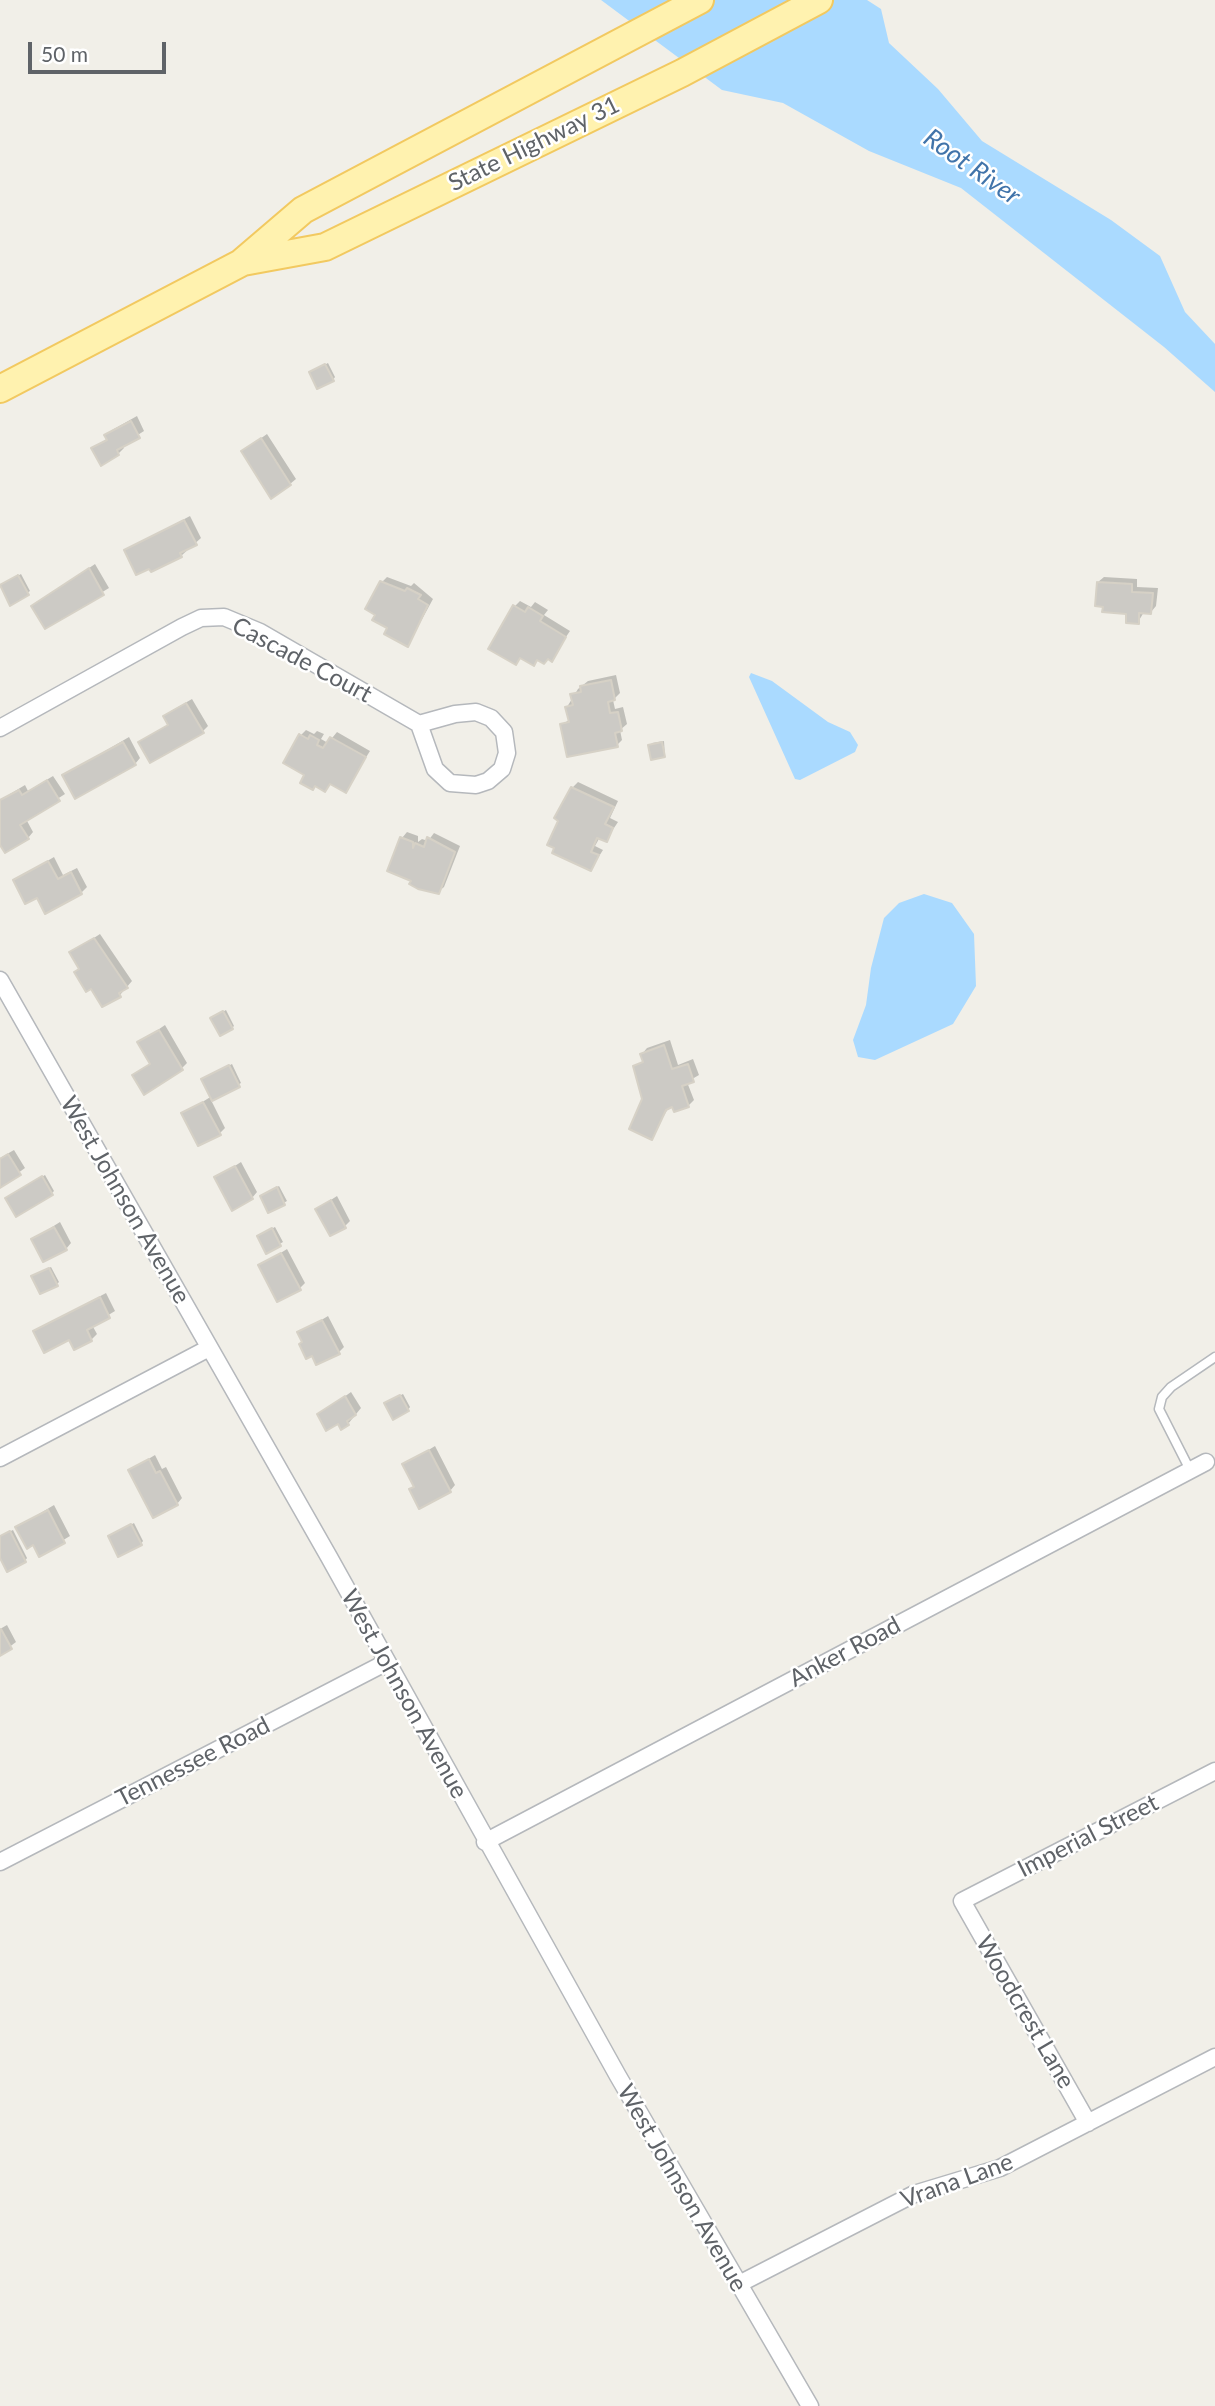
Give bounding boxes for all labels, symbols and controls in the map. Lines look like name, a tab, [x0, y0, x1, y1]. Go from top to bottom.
scale bar	[32, 28, 170, 72]
text: 50 m	[41, 41, 88, 66]
street label: State Highway 31	[444, 90, 624, 198]
water label: Root River	[918, 122, 1026, 212]
street label: Cascade Court	[227, 611, 377, 709]
street label: West Johnson Avenue	[54, 1091, 196, 1309]
street label: West Johnson Avenue	[335, 1585, 473, 1803]
street label: Anker Road	[784, 1611, 906, 1693]
street label: Tennessee Road	[111, 1711, 275, 1813]
street label: Imperial Street	[1013, 1788, 1163, 1884]
street label: Woodcrest Lane	[970, 1930, 1080, 2094]
street label: West Johnson Avenue	[611, 2079, 753, 2297]
street label: Vrana Lane	[897, 2147, 1017, 2215]

